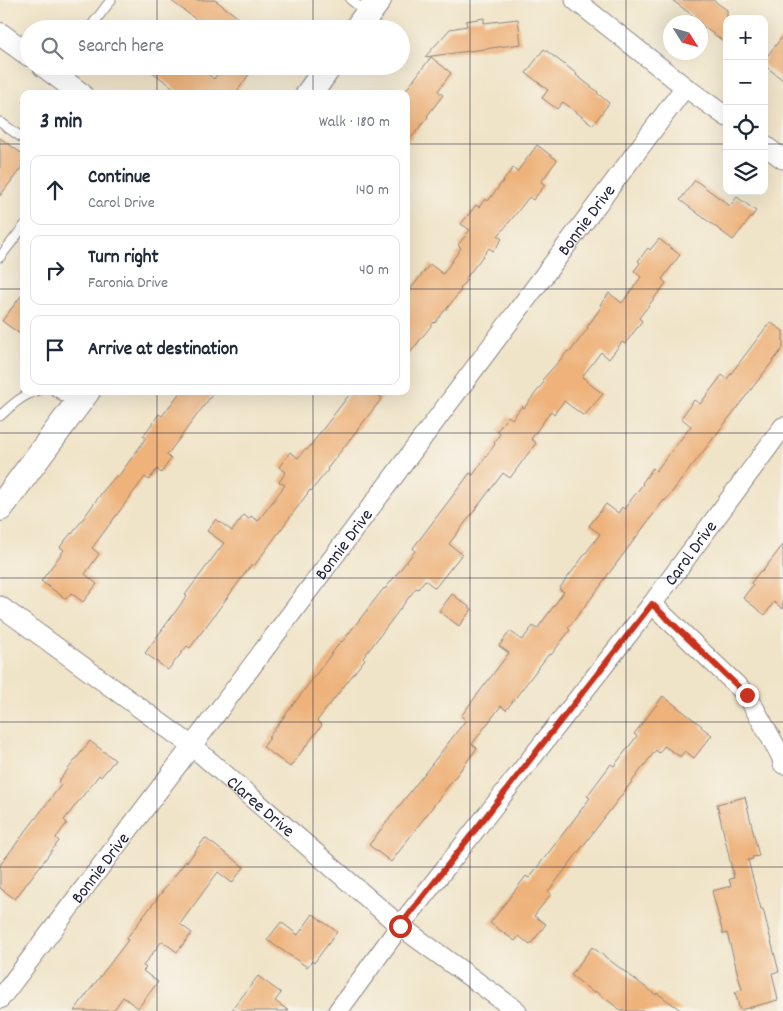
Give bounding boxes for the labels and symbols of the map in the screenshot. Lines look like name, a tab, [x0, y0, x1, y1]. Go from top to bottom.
north arrow	[663, 15, 708, 60]
street label: Bonnie Drive	[553, 180, 623, 262]
street label: Bonnie Drive	[310, 505, 380, 586]
street label: Carol Drive	[660, 516, 724, 592]
route end	[736, 684, 759, 707]
street label: Claree Drive	[220, 771, 299, 844]
street label: Bonnie Drive	[67, 828, 137, 910]
route start	[389, 915, 412, 938]

